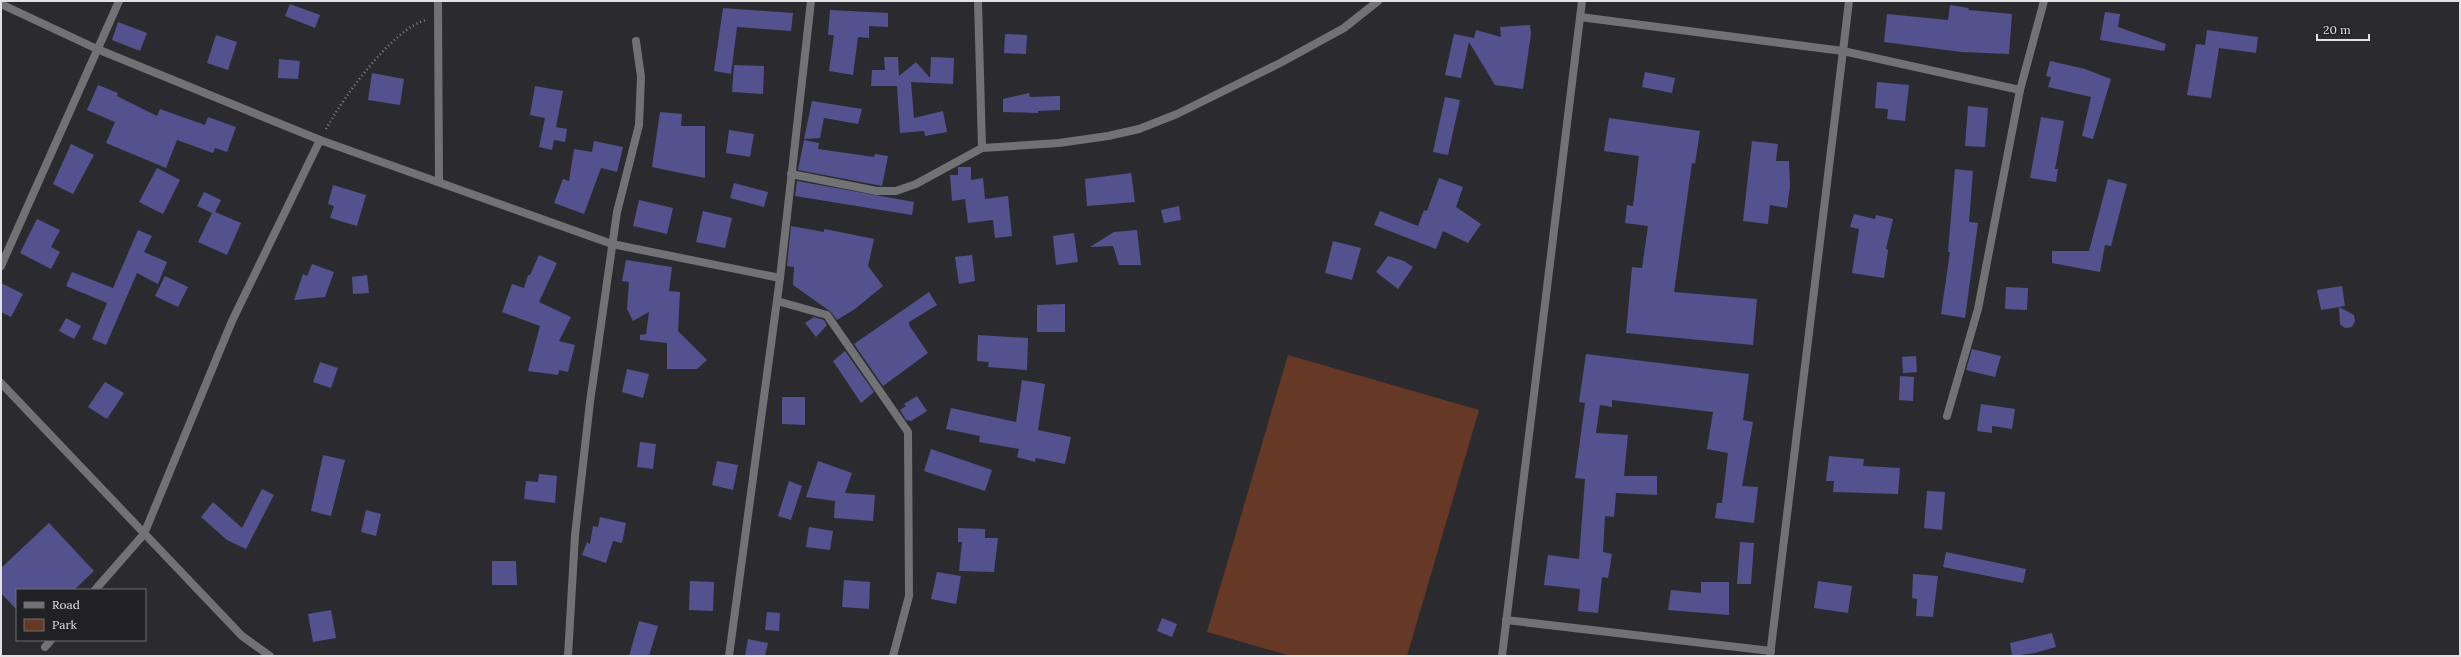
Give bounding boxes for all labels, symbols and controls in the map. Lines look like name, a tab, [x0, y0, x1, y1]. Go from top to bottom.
scale bar	[2317, 16, 2369, 42]
text: 20 m	[2323, 22, 2351, 37]
legend	[16, 589, 146, 641]
text: Road	[52, 597, 80, 612]
text: Park	[52, 617, 78, 632]

